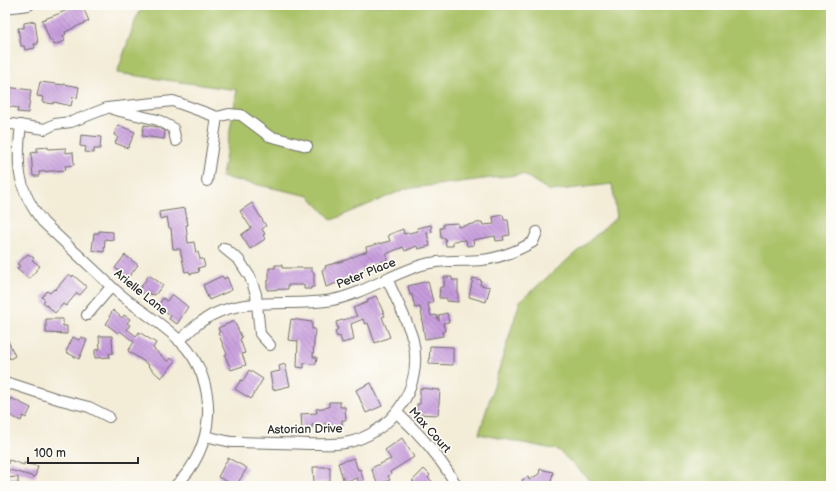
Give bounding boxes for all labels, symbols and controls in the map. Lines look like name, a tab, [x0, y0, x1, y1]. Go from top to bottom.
street label: Peter Place	[334, 255, 398, 292]
street label: Arielle Lane	[111, 266, 170, 318]
street label: Max Court	[405, 404, 454, 456]
street label: Astorian Drive	[267, 421, 343, 438]
scale bar	[28, 439, 138, 465]
text: 100 m	[34, 446, 66, 461]

